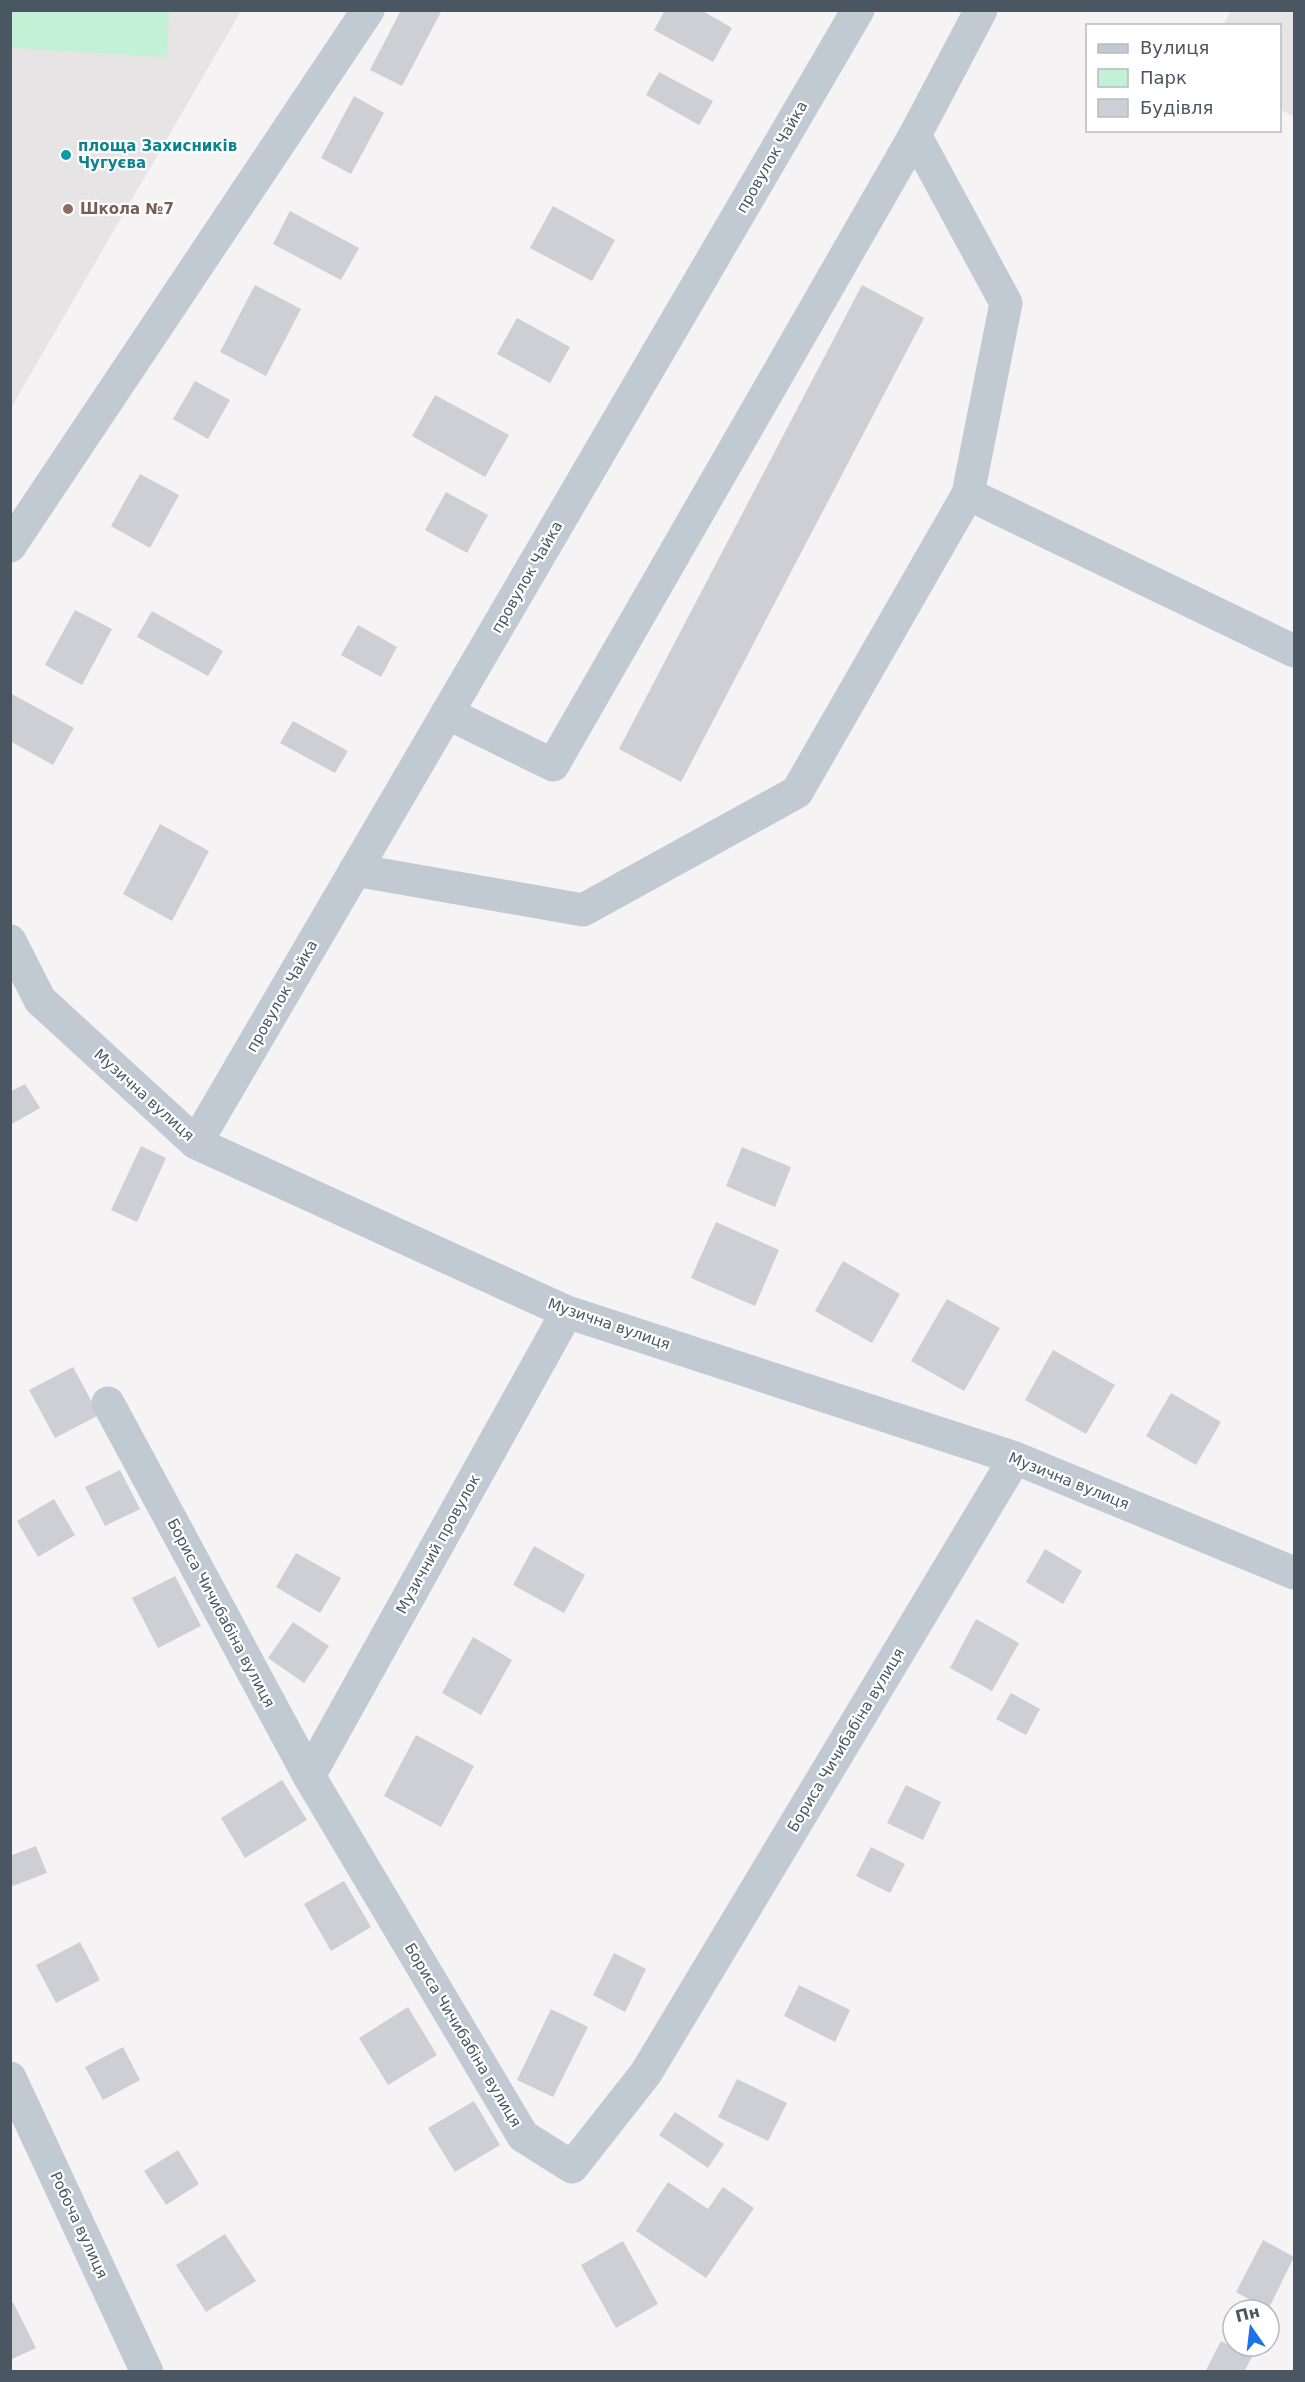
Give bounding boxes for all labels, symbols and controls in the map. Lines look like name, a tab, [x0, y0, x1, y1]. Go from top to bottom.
legend	[1086, 24, 1281, 132]
text: Вулиця	[1140, 37, 1209, 58]
text: Парк	[1140, 67, 1187, 88]
text: Будівля	[1140, 97, 1213, 118]
street label: провулок Чайка	[733, 98, 811, 216]
place label: площа Захисників Чугуєва	[78, 137, 237, 172]
marker: площа Захисників Чугуєва	[59, 148, 73, 162]
place label: Школа №7	[80, 200, 174, 218]
marker: Школа №7	[61, 202, 75, 216]
street label: провулок Чайка	[488, 518, 566, 636]
street label: провулок Чайка	[243, 937, 321, 1055]
street label: Музична вулиця	[90, 1045, 198, 1145]
street label: Музична вулиця	[545, 1295, 673, 1353]
street label: Музична вулиця	[1006, 1449, 1132, 1513]
street label: Музичний провулок	[392, 1471, 484, 1617]
street label: Бориса Чичибабіна вулиця	[163, 1515, 279, 1711]
street label: Бориса Чичибабіна вулиця	[784, 1645, 908, 1835]
street label: Бориса Чичибабіна вулиця	[401, 1940, 525, 2130]
street label: Робоча вулиця	[46, 2169, 112, 2281]
north arrow	[1221, 2298, 1281, 2358]
text: Пн	[1233, 2302, 1262, 2326]

